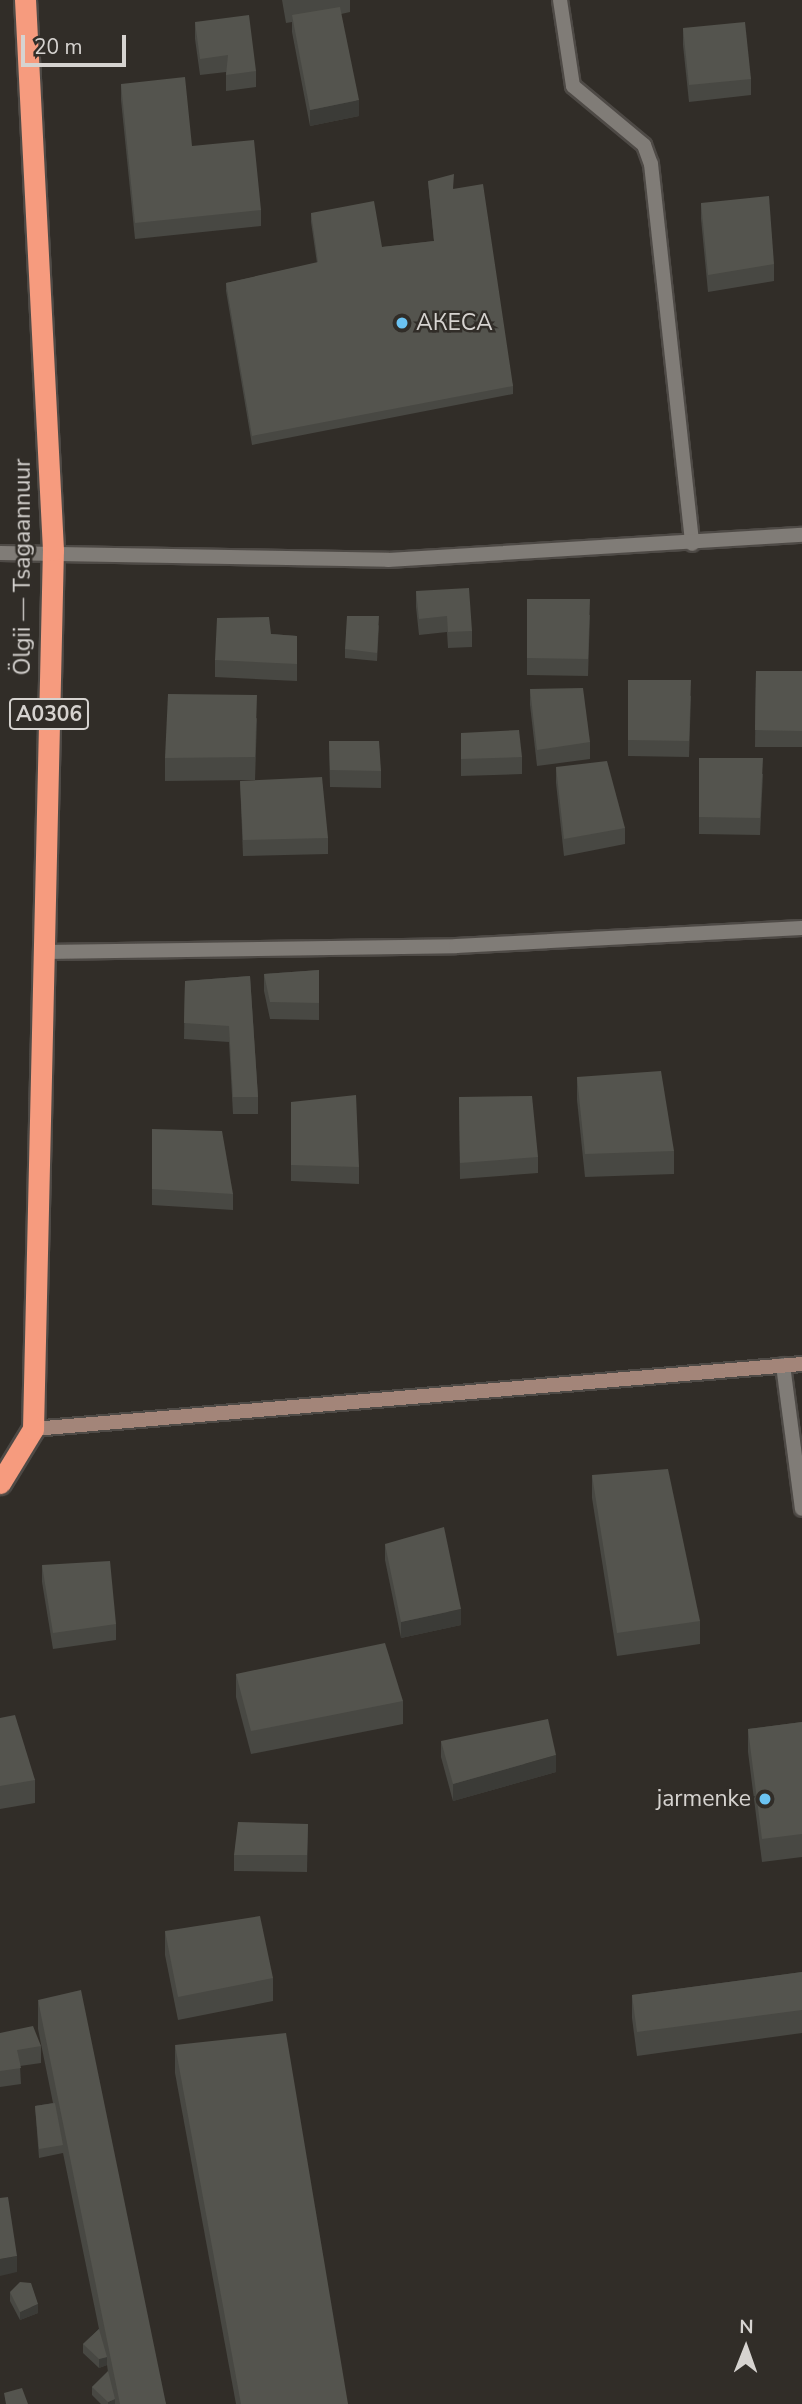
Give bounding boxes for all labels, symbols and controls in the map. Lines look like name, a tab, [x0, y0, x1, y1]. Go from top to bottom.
scale bar	[24, 21, 130, 65]
text: 20 m	[34, 33, 83, 61]
place label: АКЕСА	[416, 309, 493, 337]
marker: АКЕСА	[394, 315, 410, 331]
street label: Ölgii — Tsagaannuur	[9, 459, 37, 675]
road number: A0306	[9, 696, 89, 732]
place label: jarmenke	[657, 1785, 751, 1813]
marker: jarmenke	[757, 1791, 773, 1807]
north arrow	[711, 2313, 781, 2383]
text: N	[739, 2314, 754, 2340]

